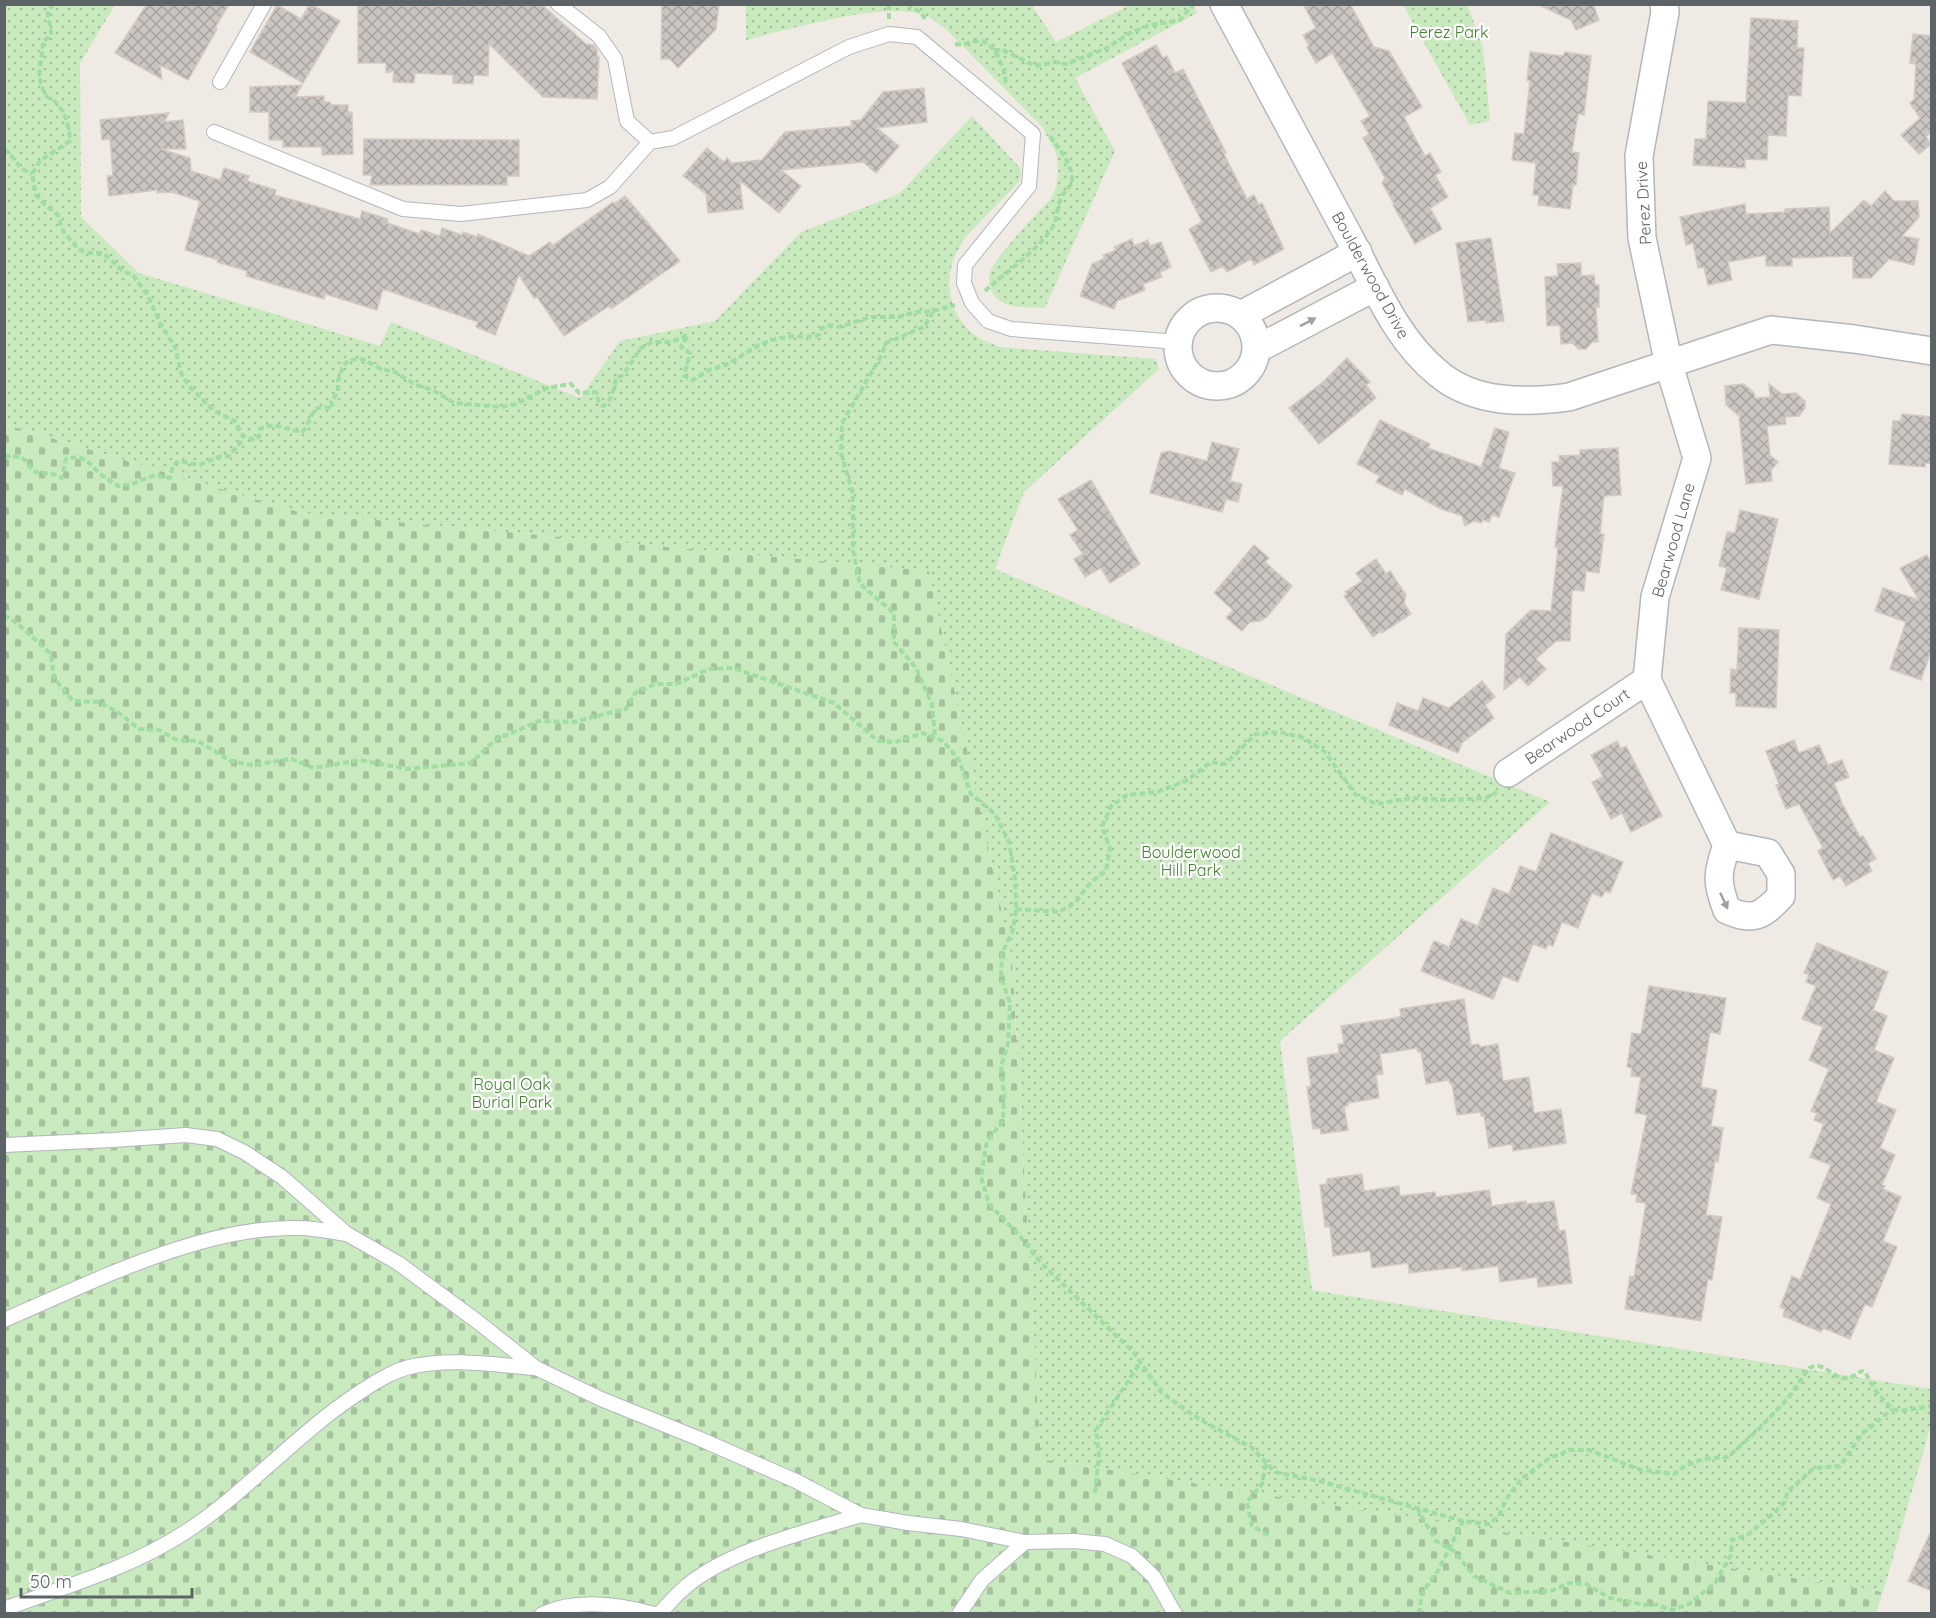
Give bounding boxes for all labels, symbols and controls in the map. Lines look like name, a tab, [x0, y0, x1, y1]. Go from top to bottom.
park label: Perez Park	[1409, 22, 1489, 42]
street label: Perez Drive	[1631, 161, 1655, 245]
street label: Boulderwood Drive	[1328, 208, 1414, 342]
one-way arrow	[1300, 317, 1317, 326]
street label: Bearwood Lane	[1647, 480, 1699, 600]
street label: Bearwood Court	[1521, 683, 1633, 769]
park label: Boulderwood Hill Park	[1141, 842, 1241, 880]
one-way arrow	[1719, 892, 1729, 910]
park label: Royal Oak Burial Park	[472, 1074, 552, 1112]
scale bar	[21, 1561, 192, 1599]
text: 50 m	[30, 1570, 72, 1593]

